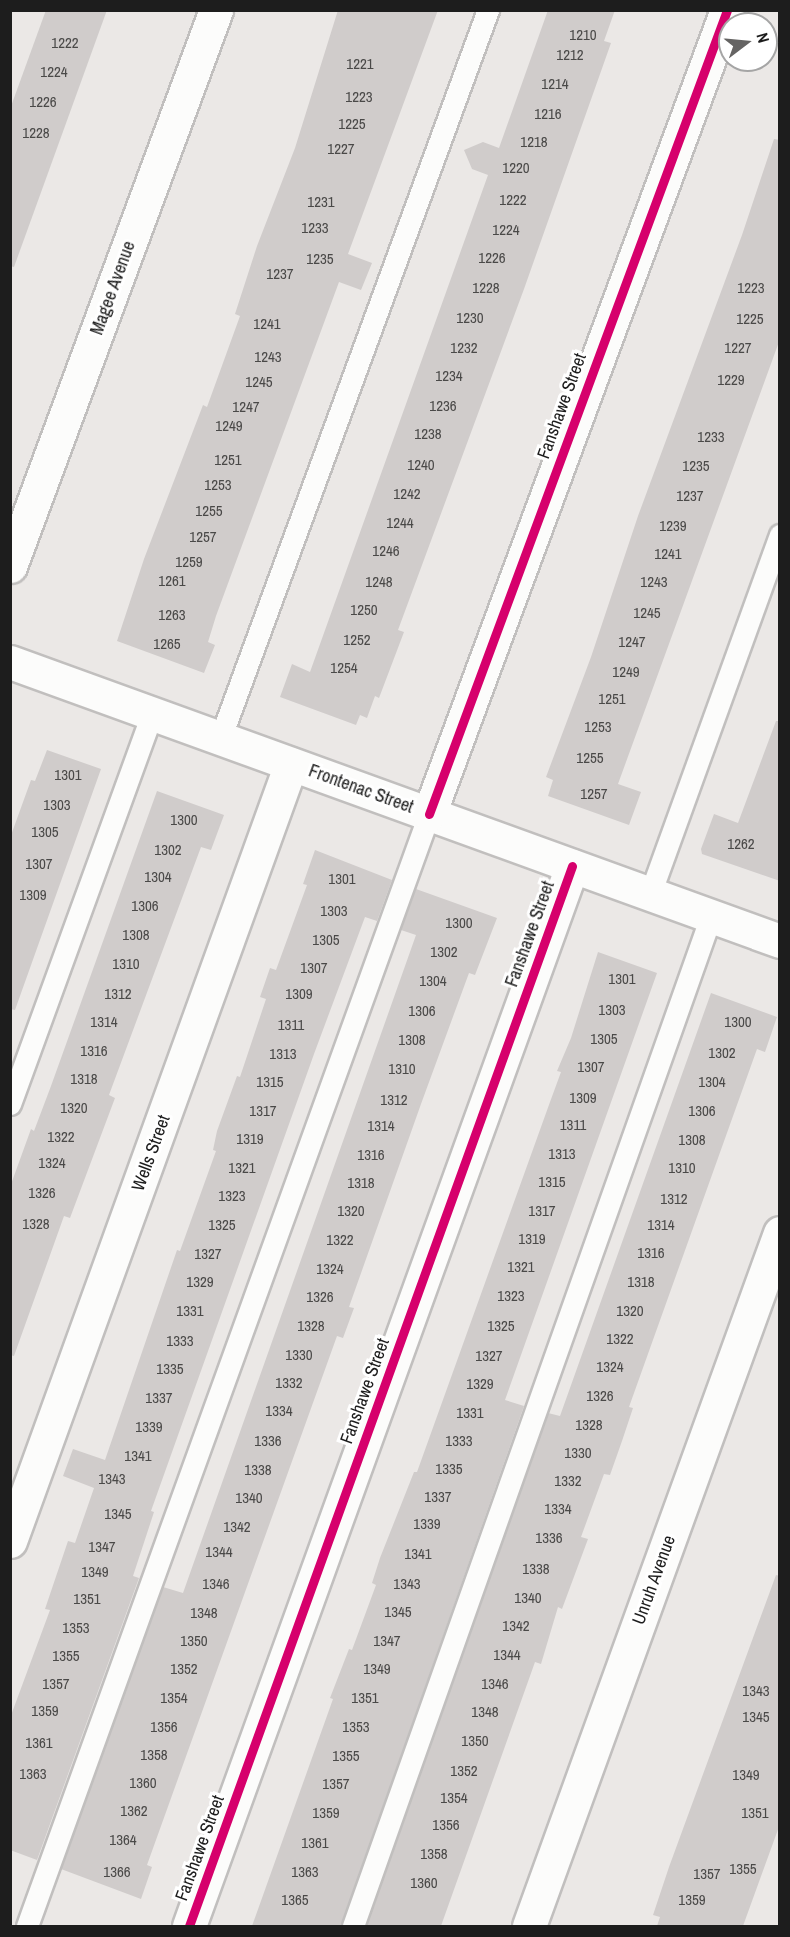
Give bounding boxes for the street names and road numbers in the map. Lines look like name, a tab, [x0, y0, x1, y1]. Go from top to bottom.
street label: Magee Avenue	[86, 238, 140, 338]
street label: Fanshawe Street	[533, 350, 591, 462]
street label: Frontenac Street	[306, 760, 416, 818]
street label: Fanshawe Street	[501, 878, 559, 990]
street label: Wells Street	[127, 1112, 175, 1194]
street label: Fanshawe Street	[336, 1335, 394, 1447]
street label: Unruh Avenue	[628, 1532, 680, 1628]
street label: Fanshawe Street	[171, 1792, 229, 1904]

